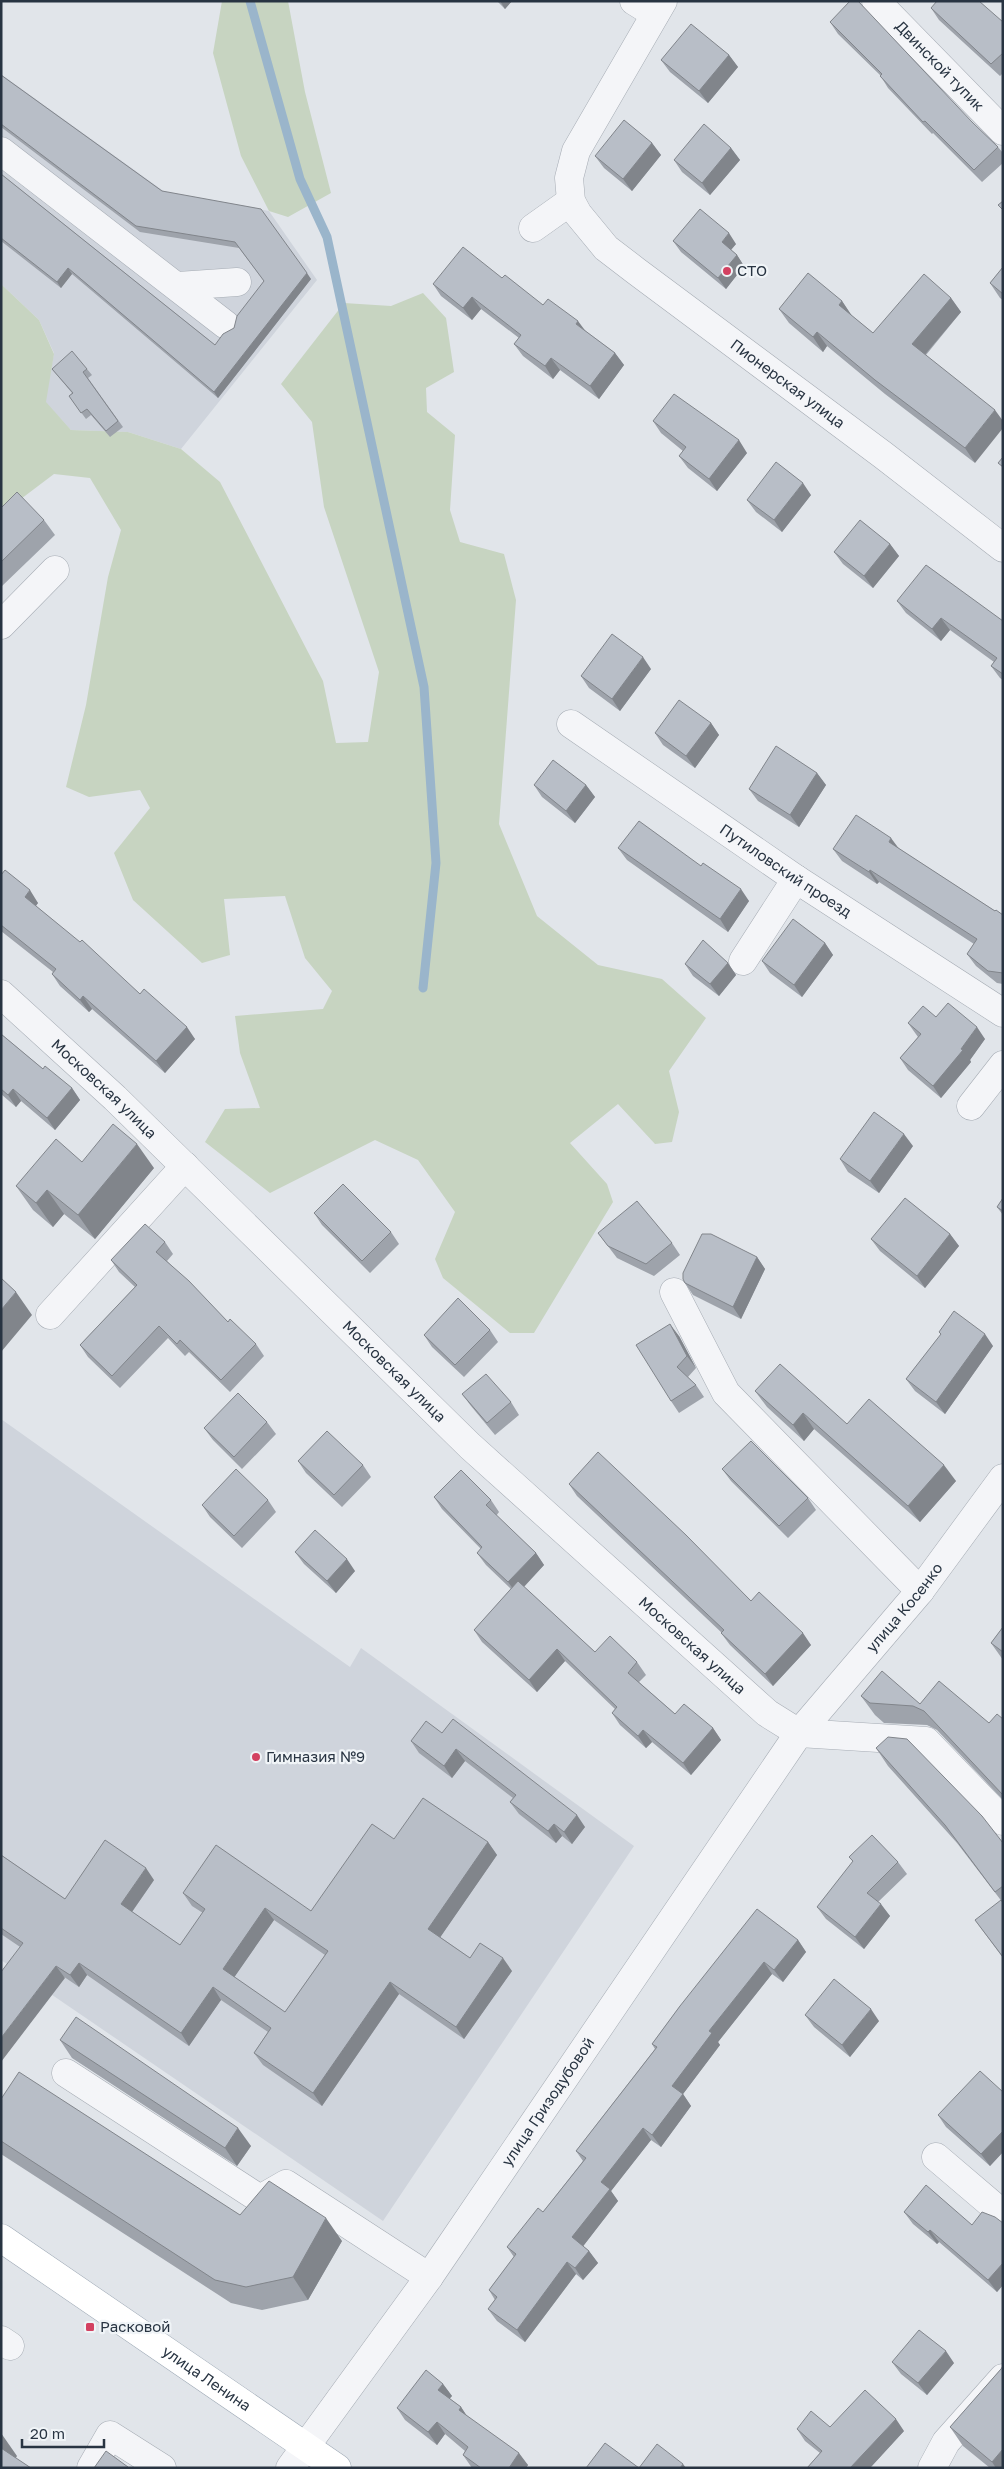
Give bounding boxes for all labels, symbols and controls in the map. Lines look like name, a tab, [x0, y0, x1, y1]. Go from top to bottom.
street label: Двинской тупик	[892, 17, 989, 115]
place label: СТО	[737, 261, 767, 279]
marker: СТО	[721, 265, 733, 277]
street label: Пионерская улица	[727, 335, 849, 432]
street label: Путиловский проезд	[717, 819, 855, 921]
street label: Московская улица	[48, 1035, 161, 1142]
street label: Московская улица	[339, 1316, 450, 1425]
street label: улица Косенко	[862, 1559, 946, 1655]
street label: Московская улица	[636, 1592, 750, 1697]
place label: Гимназия №9	[266, 1747, 365, 1765]
marker: Гимназия №9	[250, 1751, 262, 1763]
street label: улица Гризодубовой	[497, 2034, 597, 2169]
place label: Расковой	[100, 2317, 170, 2335]
marker: Расковой	[84, 2321, 96, 2333]
street label: улица Ленина	[159, 2341, 255, 2414]
scale bar	[22, 2416, 105, 2448]
text: 20 m	[30, 2424, 65, 2442]

